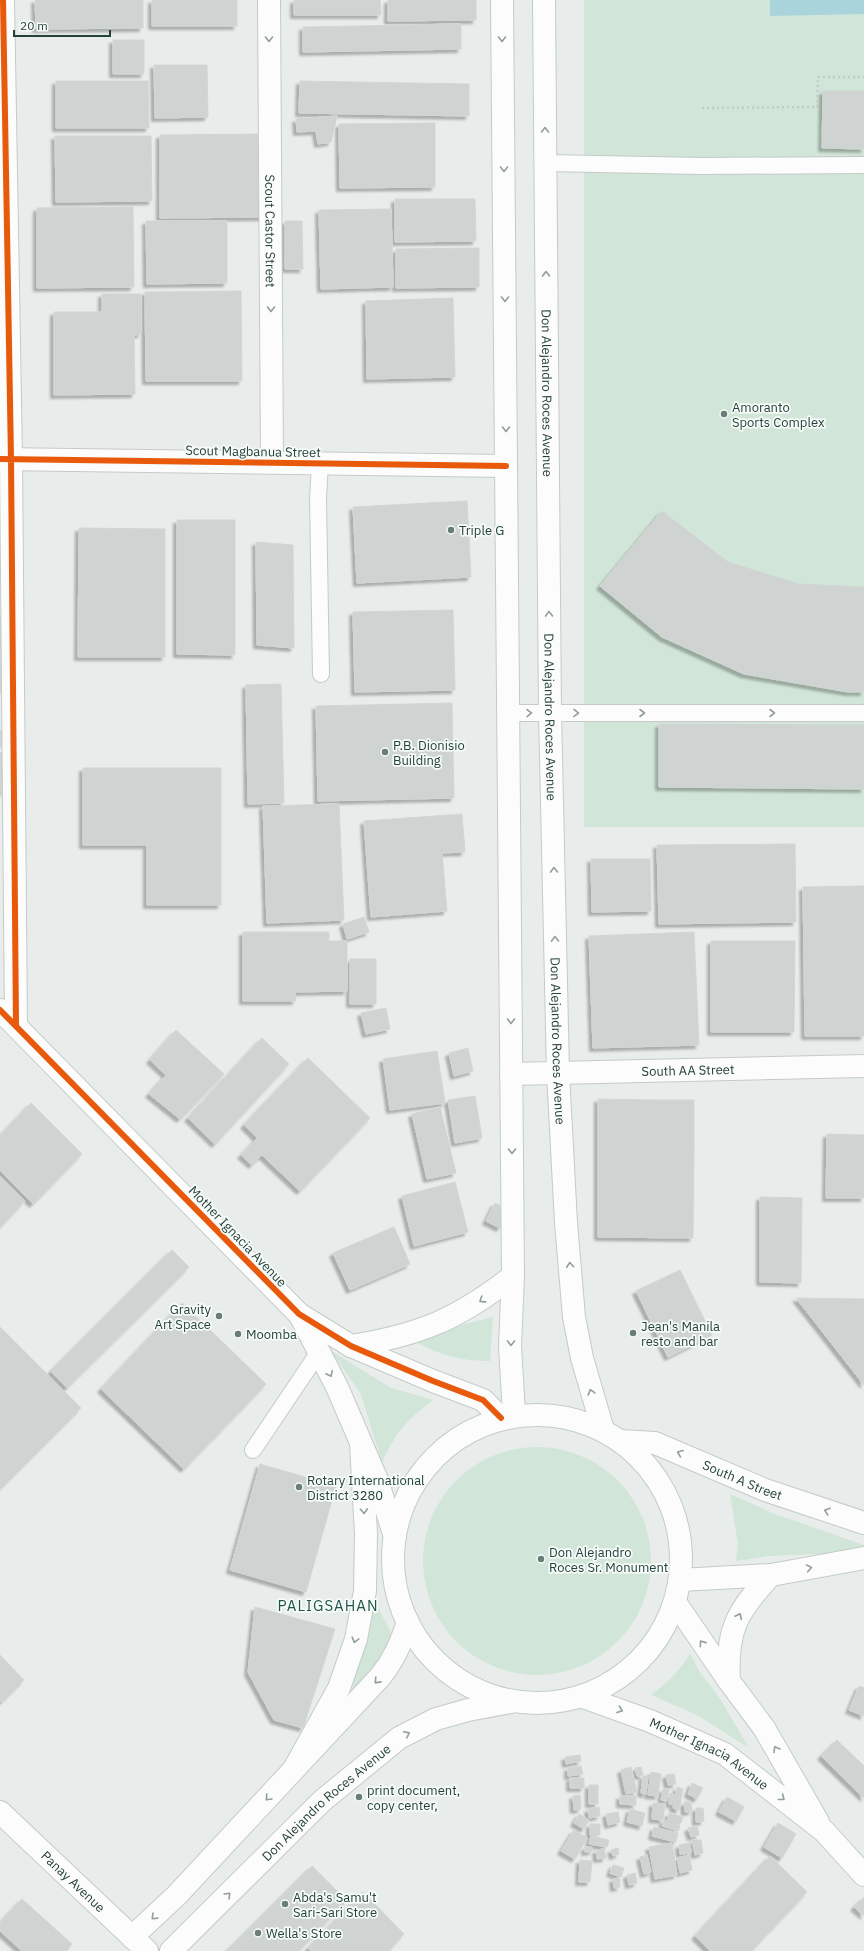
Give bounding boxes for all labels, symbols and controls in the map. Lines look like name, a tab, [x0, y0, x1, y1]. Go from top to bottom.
scale bar	[14, 12, 110, 38]
text: 20 m	[20, 18, 48, 33]
one-way arrow	[265, 36, 273, 42]
one-way arrow	[498, 36, 507, 42]
one-way arrow	[541, 127, 549, 133]
one-way arrow	[500, 166, 508, 172]
street label: Scout Castor Street	[261, 174, 279, 288]
one-way arrow	[542, 271, 550, 277]
one-way arrow	[501, 296, 509, 302]
one-way arrow	[267, 306, 275, 312]
street label: Don Alejandro Roces Avenue	[538, 309, 556, 477]
place label: Amoranto Sports Complex	[732, 399, 825, 431]
marker: Amoranto Sports Complex	[719, 409, 729, 419]
one-way arrow	[502, 426, 510, 432]
street label: Scout Magbanua Street	[185, 442, 321, 461]
place label: Triple G	[459, 522, 504, 539]
marker: Triple G	[446, 525, 456, 535]
one-way arrow	[545, 611, 553, 617]
street label: Don Alejandro Roces Avenue	[540, 633, 560, 801]
one-way arrow	[526, 709, 532, 717]
one-way arrow	[573, 709, 579, 717]
one-way arrow	[639, 709, 645, 717]
one-way arrow	[769, 709, 775, 717]
place label: P.B. Dionisio Building	[393, 737, 465, 769]
marker: P.B. Dionisio Building	[380, 747, 390, 757]
one-way arrow	[550, 867, 558, 873]
one-way arrow	[551, 936, 559, 942]
street label: Don Alejandro Roces Avenue	[546, 957, 569, 1125]
one-way arrow	[507, 1018, 515, 1024]
street label: South AA Street	[641, 1061, 735, 1080]
one-way arrow	[508, 1148, 516, 1154]
street label: Mother Ignacia Avenue	[185, 1182, 290, 1291]
one-way arrow	[565, 1262, 574, 1268]
one-way arrow	[479, 1295, 486, 1302]
place label: Gravity Art Space	[155, 1301, 212, 1333]
marker: Gravity Art Space	[214, 1311, 224, 1321]
place label: Jean's Manila resto and bar	[641, 1318, 720, 1350]
place label: Moomba	[246, 1326, 297, 1343]
marker: Jean's Manila resto and bar	[628, 1328, 638, 1338]
marker: Moomba	[233, 1329, 243, 1339]
one-way arrow	[507, 1340, 515, 1346]
one-way arrow	[325, 1369, 333, 1377]
one-way arrow	[587, 1389, 596, 1396]
one-way arrow	[676, 1450, 683, 1458]
street label: South A Street	[700, 1456, 784, 1504]
place label: Rotary International District 3280	[307, 1472, 425, 1504]
marker: Rotary International District 3280	[294, 1482, 304, 1492]
one-way arrow	[824, 1507, 831, 1515]
one-way arrow	[360, 1508, 369, 1514]
place label: Don Alejandro Roces Sr. Monument	[549, 1544, 668, 1576]
marker: Don Alejandro Roces Sr. Monument	[536, 1554, 546, 1564]
one-way arrow	[806, 1564, 812, 1573]
district label: PALIGSAHAN	[277, 1596, 379, 1615]
one-way arrow	[734, 1613, 742, 1620]
one-way arrow	[351, 1636, 360, 1643]
one-way arrow	[700, 1640, 707, 1647]
one-way arrow	[374, 1676, 382, 1684]
one-way arrow	[616, 1705, 623, 1714]
street label: Mother Ignacia Avenue	[647, 1714, 772, 1794]
one-way arrow	[403, 1731, 411, 1739]
street label: Don Alejandro Roces Avenue	[258, 1740, 394, 1865]
one-way arrow	[774, 1746, 781, 1753]
place label: print document, copy center,	[367, 1782, 460, 1814]
marker: print document, copy center,	[354, 1792, 364, 1802]
one-way arrow	[265, 1793, 272, 1800]
one-way arrow	[777, 1794, 784, 1801]
street label: Panay Avenue	[37, 1847, 109, 1916]
place label: Abda's Samu't Sari-Sari Store	[293, 1889, 377, 1921]
one-way arrow	[223, 1892, 231, 1900]
marker: Abda's Samu't Sari-Sari Store	[280, 1899, 290, 1909]
one-way arrow	[151, 1912, 159, 1919]
place label: Wella's Store	[266, 1925, 342, 1942]
marker: Wella's Store	[253, 1928, 263, 1938]

